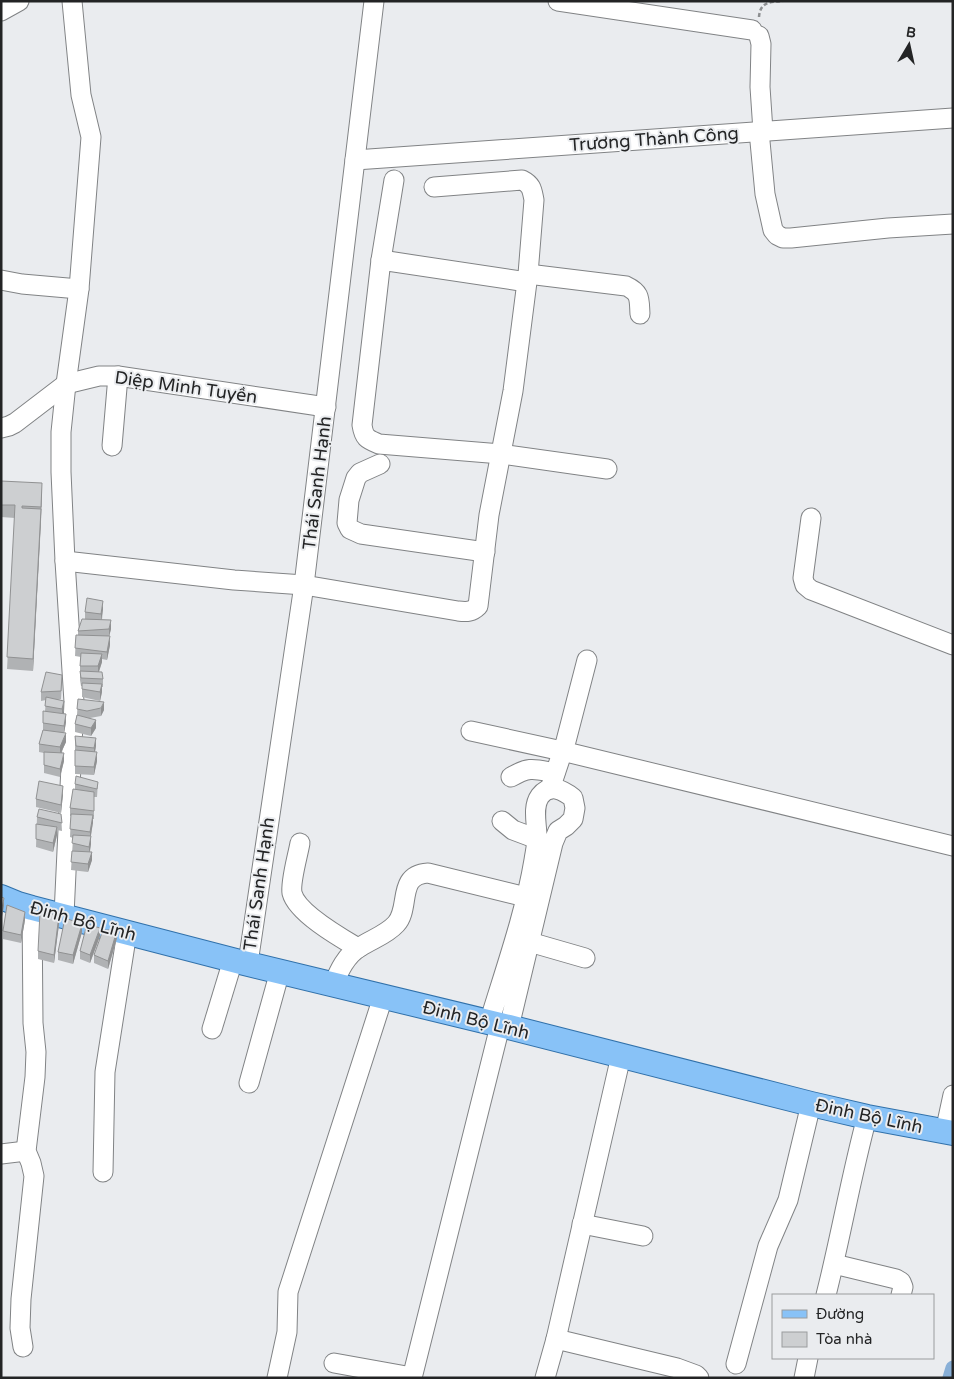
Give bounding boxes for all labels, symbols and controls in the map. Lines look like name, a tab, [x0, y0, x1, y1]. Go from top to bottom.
north arrow	[884, 20, 934, 70]
text: B	[905, 23, 917, 42]
street label: Trương Thành Công	[568, 122, 740, 156]
street label: Diệp Minh Tuyền	[113, 366, 259, 408]
street label: Thái Sanh Hạnh	[298, 415, 336, 551]
street label: Thái Sanh Hạnh	[239, 816, 279, 952]
street label: Đinh Bộ Lĩnh	[27, 896, 139, 946]
street label: Đinh Bộ Lĩnh	[420, 996, 532, 1044]
street label: Đinh Bộ Lĩnh	[813, 1094, 925, 1138]
legend	[772, 1294, 934, 1359]
text: Đường	[816, 1305, 864, 1323]
text: Tòa nhà	[816, 1330, 872, 1348]

